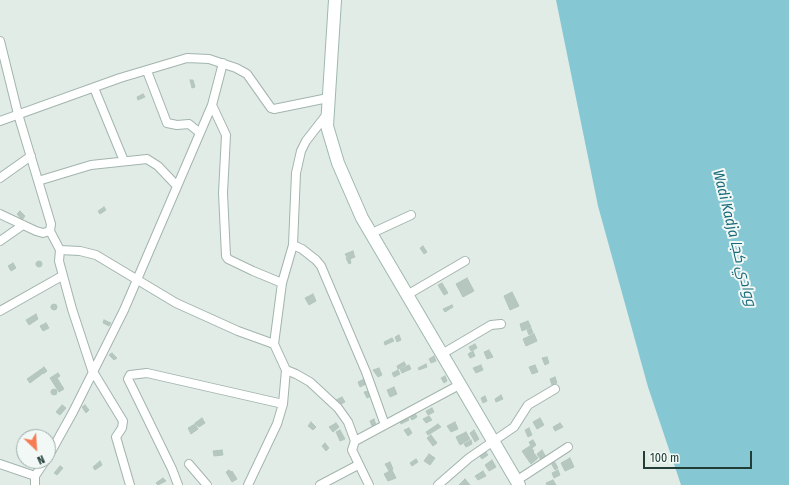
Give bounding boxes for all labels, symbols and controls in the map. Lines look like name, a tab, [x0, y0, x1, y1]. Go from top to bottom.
water label: Wadi Kadja ووادي كجا	[708, 168, 760, 308]
north arrow	[16, 429, 56, 469]
scale bar	[645, 443, 754, 469]
text: 100 m	[650, 451, 679, 465]
text: N	[35, 452, 47, 467]

